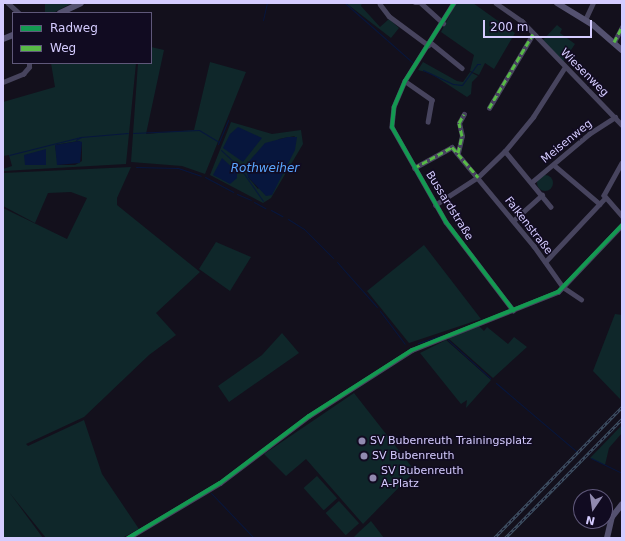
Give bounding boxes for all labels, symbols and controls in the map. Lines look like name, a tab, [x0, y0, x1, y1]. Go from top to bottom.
legend	[12, 12, 152, 64]
scale bar	[485, 12, 594, 38]
text: 200 m	[490, 20, 528, 34]
text: Radweg	[50, 21, 98, 35]
text: Weg	[50, 41, 76, 55]
street label: Wiesenweg	[557, 46, 611, 100]
street label: Meisenweg	[539, 118, 595, 166]
water label: Rothweiher	[231, 162, 299, 176]
street label: Bussardstraße	[422, 169, 476, 243]
street label: Falkenstraße	[501, 194, 555, 258]
place label: SV Bubenreuth Trainingsplatz	[370, 434, 532, 448]
marker: SV Bubenreuth Trainingsplatz	[357, 436, 367, 446]
place label: SV Bubenreuth	[372, 449, 455, 463]
marker: SV Bubenreuth	[359, 451, 369, 461]
place label: SV Bubenreuth A-Platz	[381, 465, 464, 491]
marker: SV Bubenreuth A-Platz	[368, 473, 378, 483]
north arrow	[573, 489, 613, 529]
text: N	[584, 513, 596, 528]

